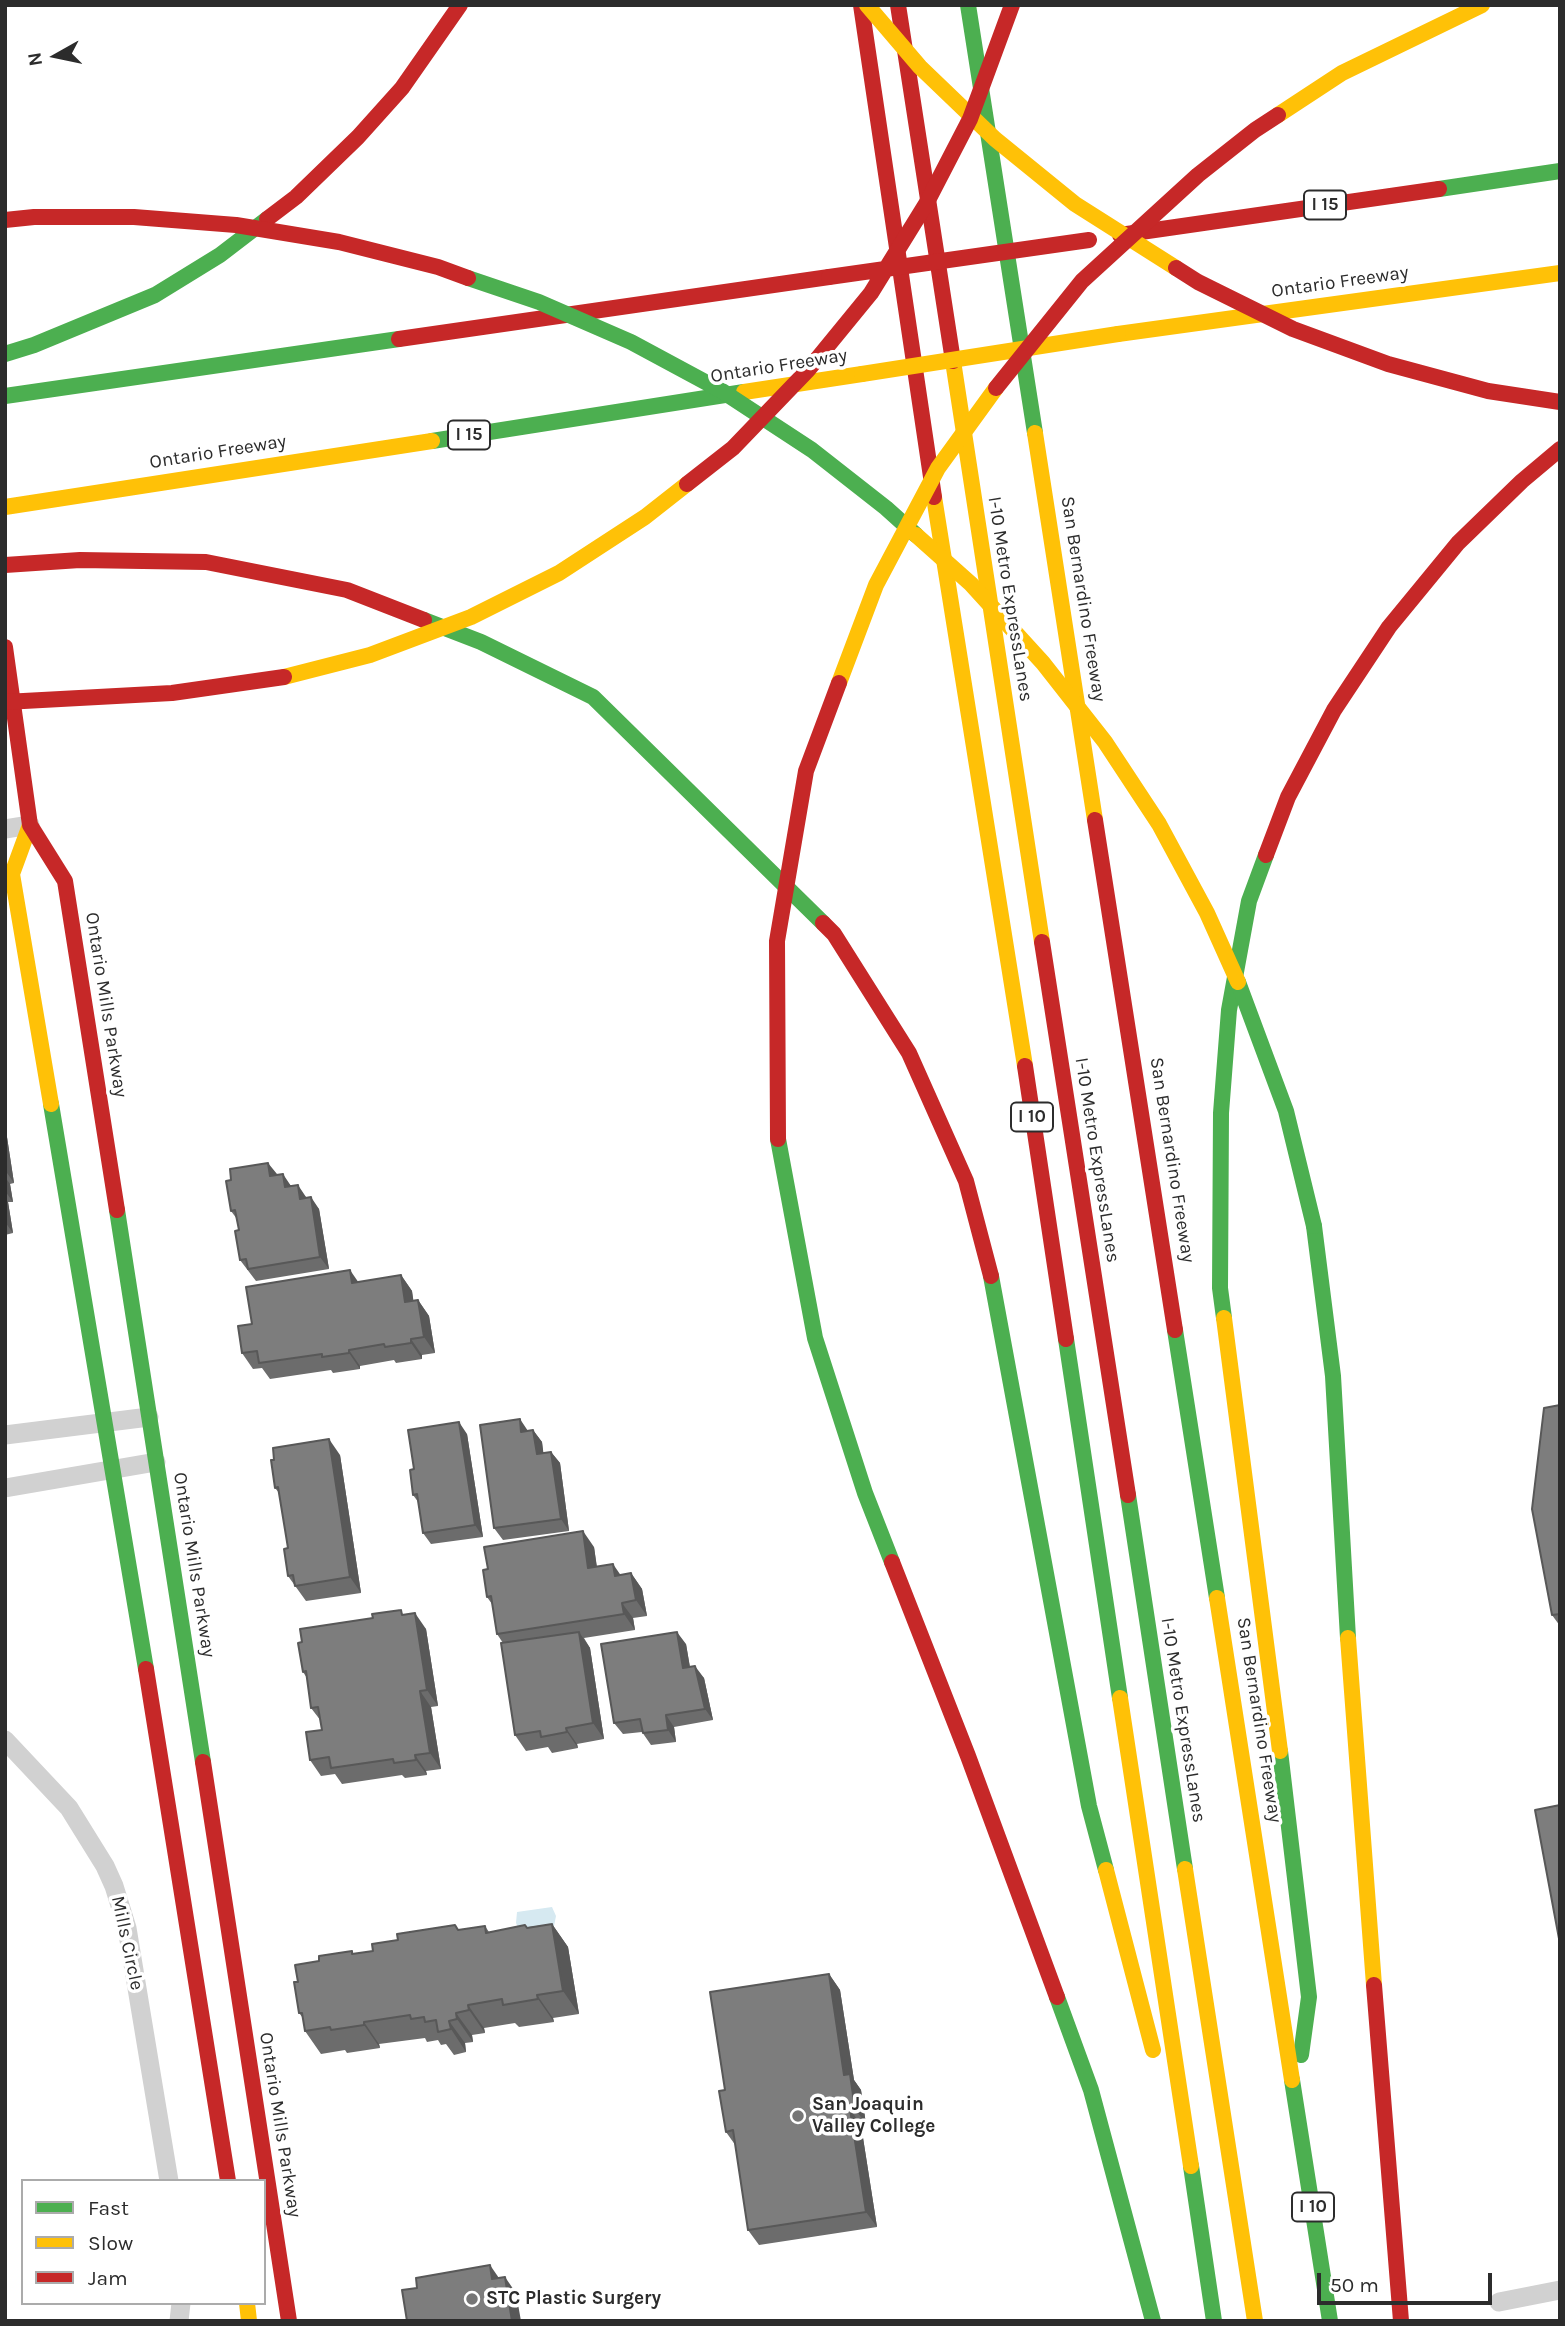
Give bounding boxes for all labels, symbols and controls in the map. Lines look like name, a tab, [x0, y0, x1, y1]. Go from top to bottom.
north arrow	[21, 21, 91, 91]
text: N	[23, 51, 47, 68]
road number: I 15	[1304, 190, 1346, 220]
street label: Ontario Freeway	[1270, 261, 1410, 303]
street label: Ontario Freeway	[709, 344, 849, 388]
road number: I 15	[448, 421, 490, 450]
street label: Ontario Freeway	[148, 430, 288, 474]
street label: I-10 Metro ExpressLanes	[983, 495, 1037, 703]
street label: San Bernardino Freeway	[1055, 495, 1111, 703]
street label: Ontario Mills Parkway	[80, 911, 132, 1099]
street label: I-10 Metro ExpressLanes	[1070, 1056, 1124, 1264]
street label: San Bernardino Freeway	[1144, 1056, 1200, 1264]
road number: I 10	[1011, 1102, 1053, 1132]
street label: Ontario Mills Parkway	[168, 1471, 220, 1659]
street label: I-10 Metro ExpressLanes	[1156, 1616, 1210, 1824]
street label: San Bernardino Freeway	[1231, 1616, 1287, 1824]
street label: Mills Circle	[106, 1894, 148, 1992]
street label: Ontario Mills Parkway	[254, 2031, 306, 2219]
place label: San Joaquin Valley College	[812, 2094, 935, 2138]
marker: San Joaquin Valley College	[790, 2108, 806, 2124]
legend	[21, 2179, 266, 2305]
road number: I 10	[1292, 2192, 1334, 2222]
text: Fast	[88, 2196, 129, 2220]
text: Slow	[88, 2231, 133, 2255]
scale bar	[1320, 2260, 1495, 2304]
text: Jam	[88, 2266, 128, 2290]
text: 50 m	[1330, 2273, 1379, 2297]
place label: STC Plastic Surgery	[486, 2288, 661, 2310]
marker: STC Plastic Surgery	[464, 2291, 480, 2307]

